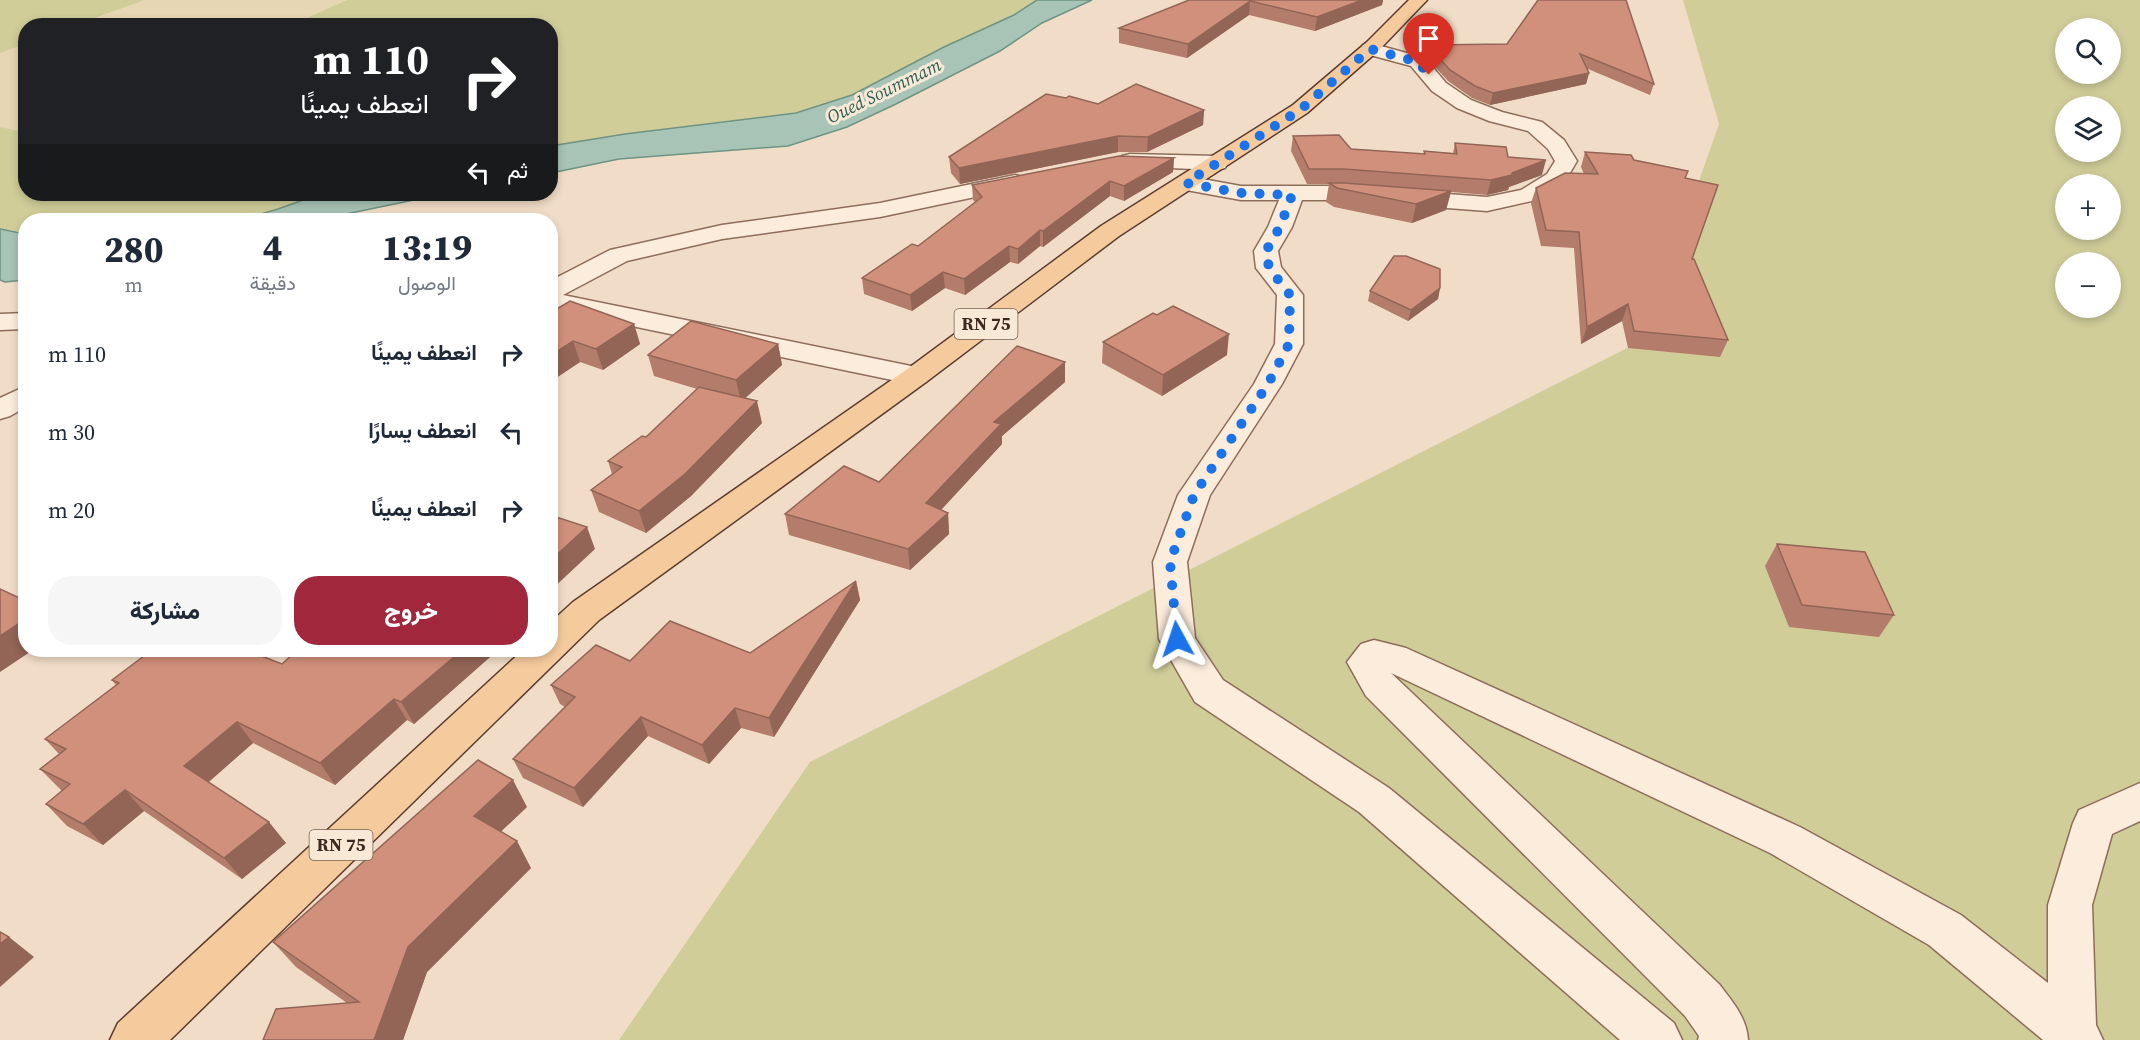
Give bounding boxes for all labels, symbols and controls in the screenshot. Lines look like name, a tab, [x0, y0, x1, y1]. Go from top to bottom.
pin	[1403, 13, 1454, 75]
map controls	[2055, 18, 2121, 318]
button: search	[2055, 18, 2121, 84]
icon: arrive	[1412, 22, 1445, 55]
text: 110 m	[314, 30, 429, 88]
icon: right	[450, 42, 528, 120]
water label: Oued Soummam	[822, 52, 945, 129]
text: انعطف يمينًا	[300, 85, 429, 122]
button: layers	[2055, 96, 2121, 162]
text: ثم	[507, 155, 528, 185]
icon: left	[462, 156, 495, 189]
button: +	[2055, 174, 2121, 240]
text: 4	[263, 223, 283, 272]
text: 13:19	[382, 223, 472, 272]
text: 280	[104, 225, 164, 274]
button: −	[2055, 252, 2121, 318]
text: دقيقة	[250, 269, 296, 297]
text: الوصول	[398, 269, 456, 297]
text: m	[125, 271, 143, 299]
road number: RN 75	[954, 309, 1018, 339]
text: انعطف يمينًا	[371, 337, 477, 367]
icon: right	[495, 338, 528, 371]
text: 110 m	[48, 339, 106, 369]
text: انعطف يسارًا	[368, 415, 477, 445]
icon: left	[495, 416, 528, 449]
text: 30 m	[48, 417, 95, 447]
text: انعطف يمينًا	[371, 493, 477, 523]
icon: right	[495, 494, 528, 527]
text: 20 m	[48, 495, 95, 525]
button: مشاركة	[48, 576, 282, 645]
button: خروج	[294, 576, 528, 645]
position arrow	[1145, 607, 1209, 671]
road number: RN 75	[310, 830, 372, 860]

